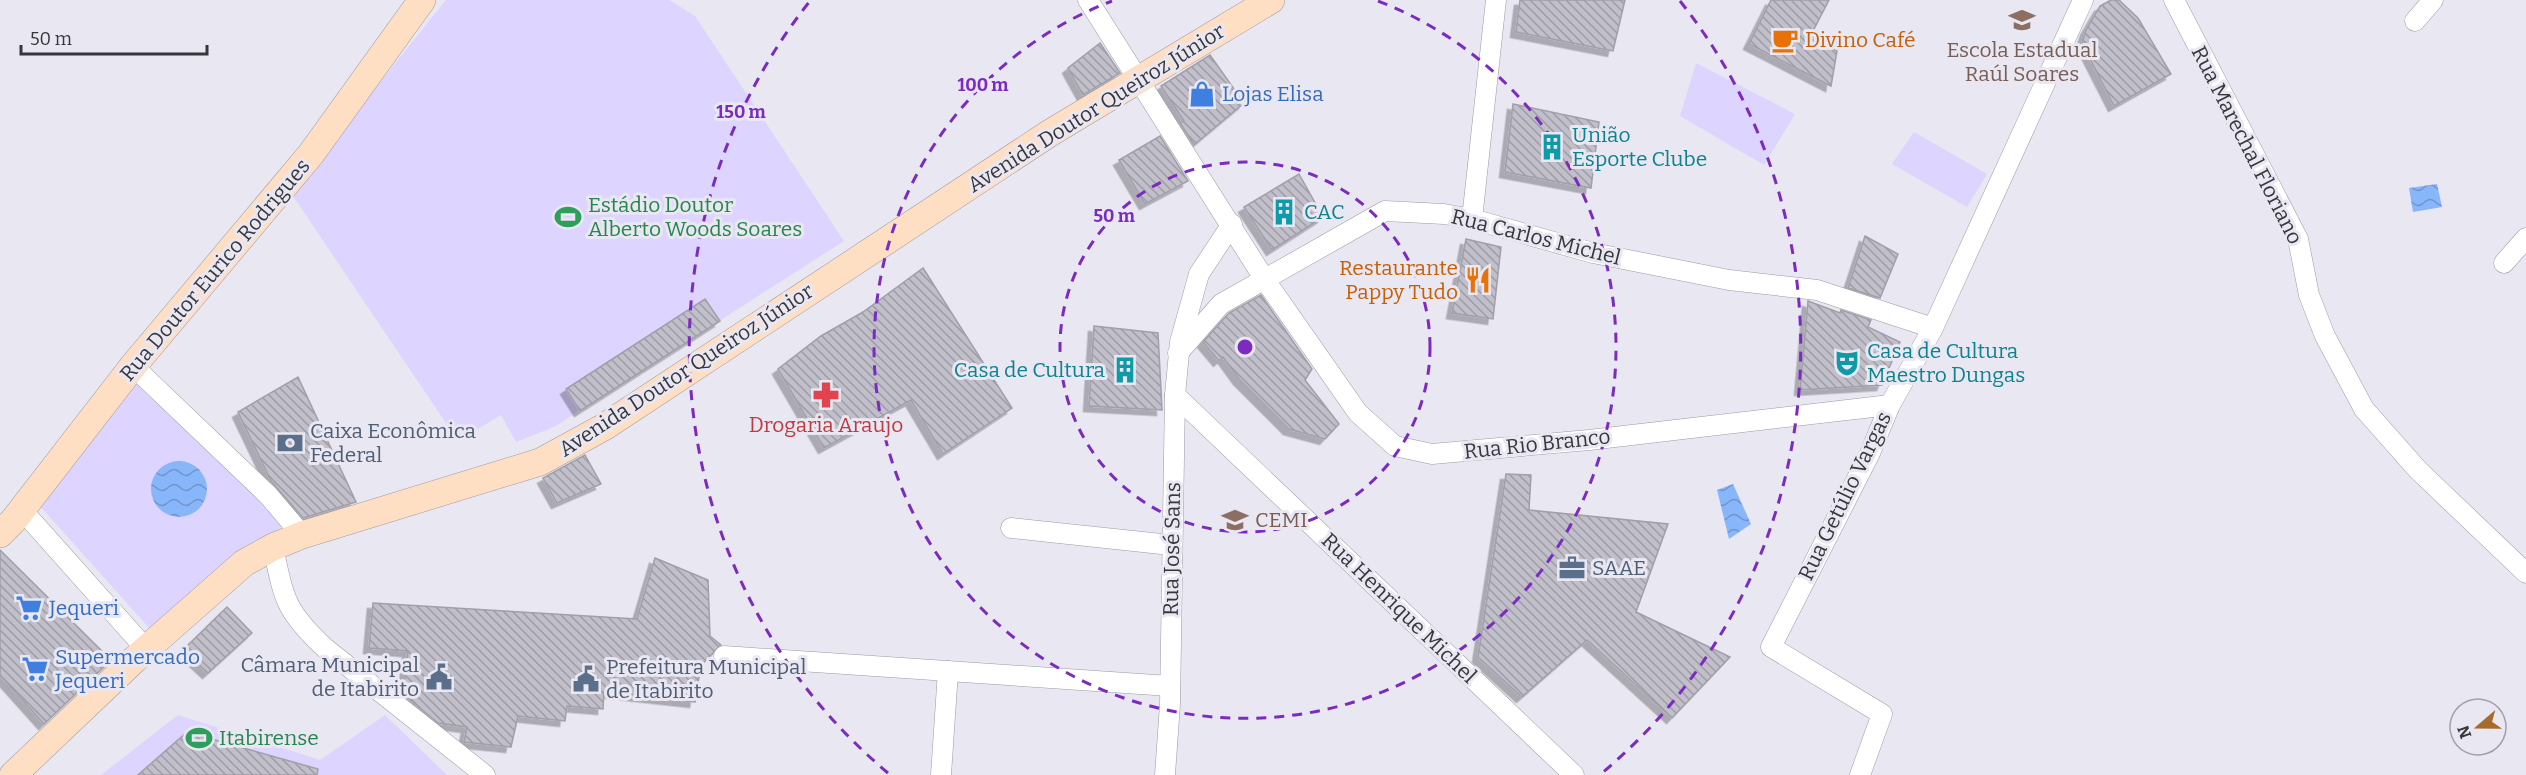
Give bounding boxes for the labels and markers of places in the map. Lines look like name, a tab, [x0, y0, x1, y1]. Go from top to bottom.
school or university icon: Escola Estadual Raúl Soares	[2007, 5, 2037, 35]
cafe icon: Divino Café	[1770, 25, 1800, 55]
place label: Divino Café	[1805, 27, 1916, 53]
place label: Escola Estadual Raúl Soares	[1946, 37, 2098, 87]
shop icon: Lojas Elisa	[1187, 79, 1217, 109]
place label: Lojas Elisa	[1222, 81, 1324, 107]
place label: União Esporte Clube	[1572, 122, 1707, 172]
building icon: União Esporte Clube	[1537, 132, 1567, 162]
place label: Estádio Doutor Alberto Woods Soares	[588, 192, 802, 242]
building icon: CAC	[1269, 197, 1299, 227]
place label: CAC	[1304, 199, 1345, 225]
sports icon: Estádio Doutor Alberto Woods Soares	[553, 202, 583, 232]
place label: Restaurante Pappy Tudo	[1339, 255, 1458, 305]
restaurant icon: Restaurante Pappy Tudo	[1463, 265, 1493, 295]
centre of rings	[1235, 337, 1255, 357]
place label: Casa de Cultura Maestro Dungas	[1867, 338, 2025, 388]
theatre icon: Casa de Cultura Maestro Dungas	[1832, 348, 1862, 378]
building icon: Casa de Cultura	[1110, 355, 1140, 385]
place label: Casa de Cultura	[954, 357, 1106, 383]
pharmacy icon: Drogaria Araujo	[811, 380, 841, 410]
place label: Drogaria Araujo	[749, 412, 903, 438]
place label: Caixa Econômica Federal	[310, 418, 476, 468]
bank icon: Caixa Econômica Federal	[275, 428, 305, 458]
school or university icon: CEMI	[1220, 505, 1250, 535]
place label: CEMI	[1255, 507, 1308, 533]
office icon: SAAE	[1557, 553, 1587, 583]
place label: SAAE	[1592, 555, 1646, 581]
supermarket icon: Jequeri	[14, 593, 44, 623]
place label: Jequeri	[48, 595, 119, 621]
place label: Supermercado Jequeri	[54, 644, 200, 694]
place label: Câmara Municipal de Itabirito	[240, 652, 419, 702]
supermarket icon: Supermercado Jequeri	[20, 654, 50, 684]
place label: Prefeitura Municipal de Itabirito	[606, 654, 806, 704]
public building icon: Câmara Municipal de Itabirito	[424, 662, 454, 692]
public building icon: Prefeitura Municipal de Itabirito	[571, 664, 601, 694]
sports icon: Itabirense	[184, 723, 214, 753]
place label: Itabirense	[219, 725, 319, 751]

